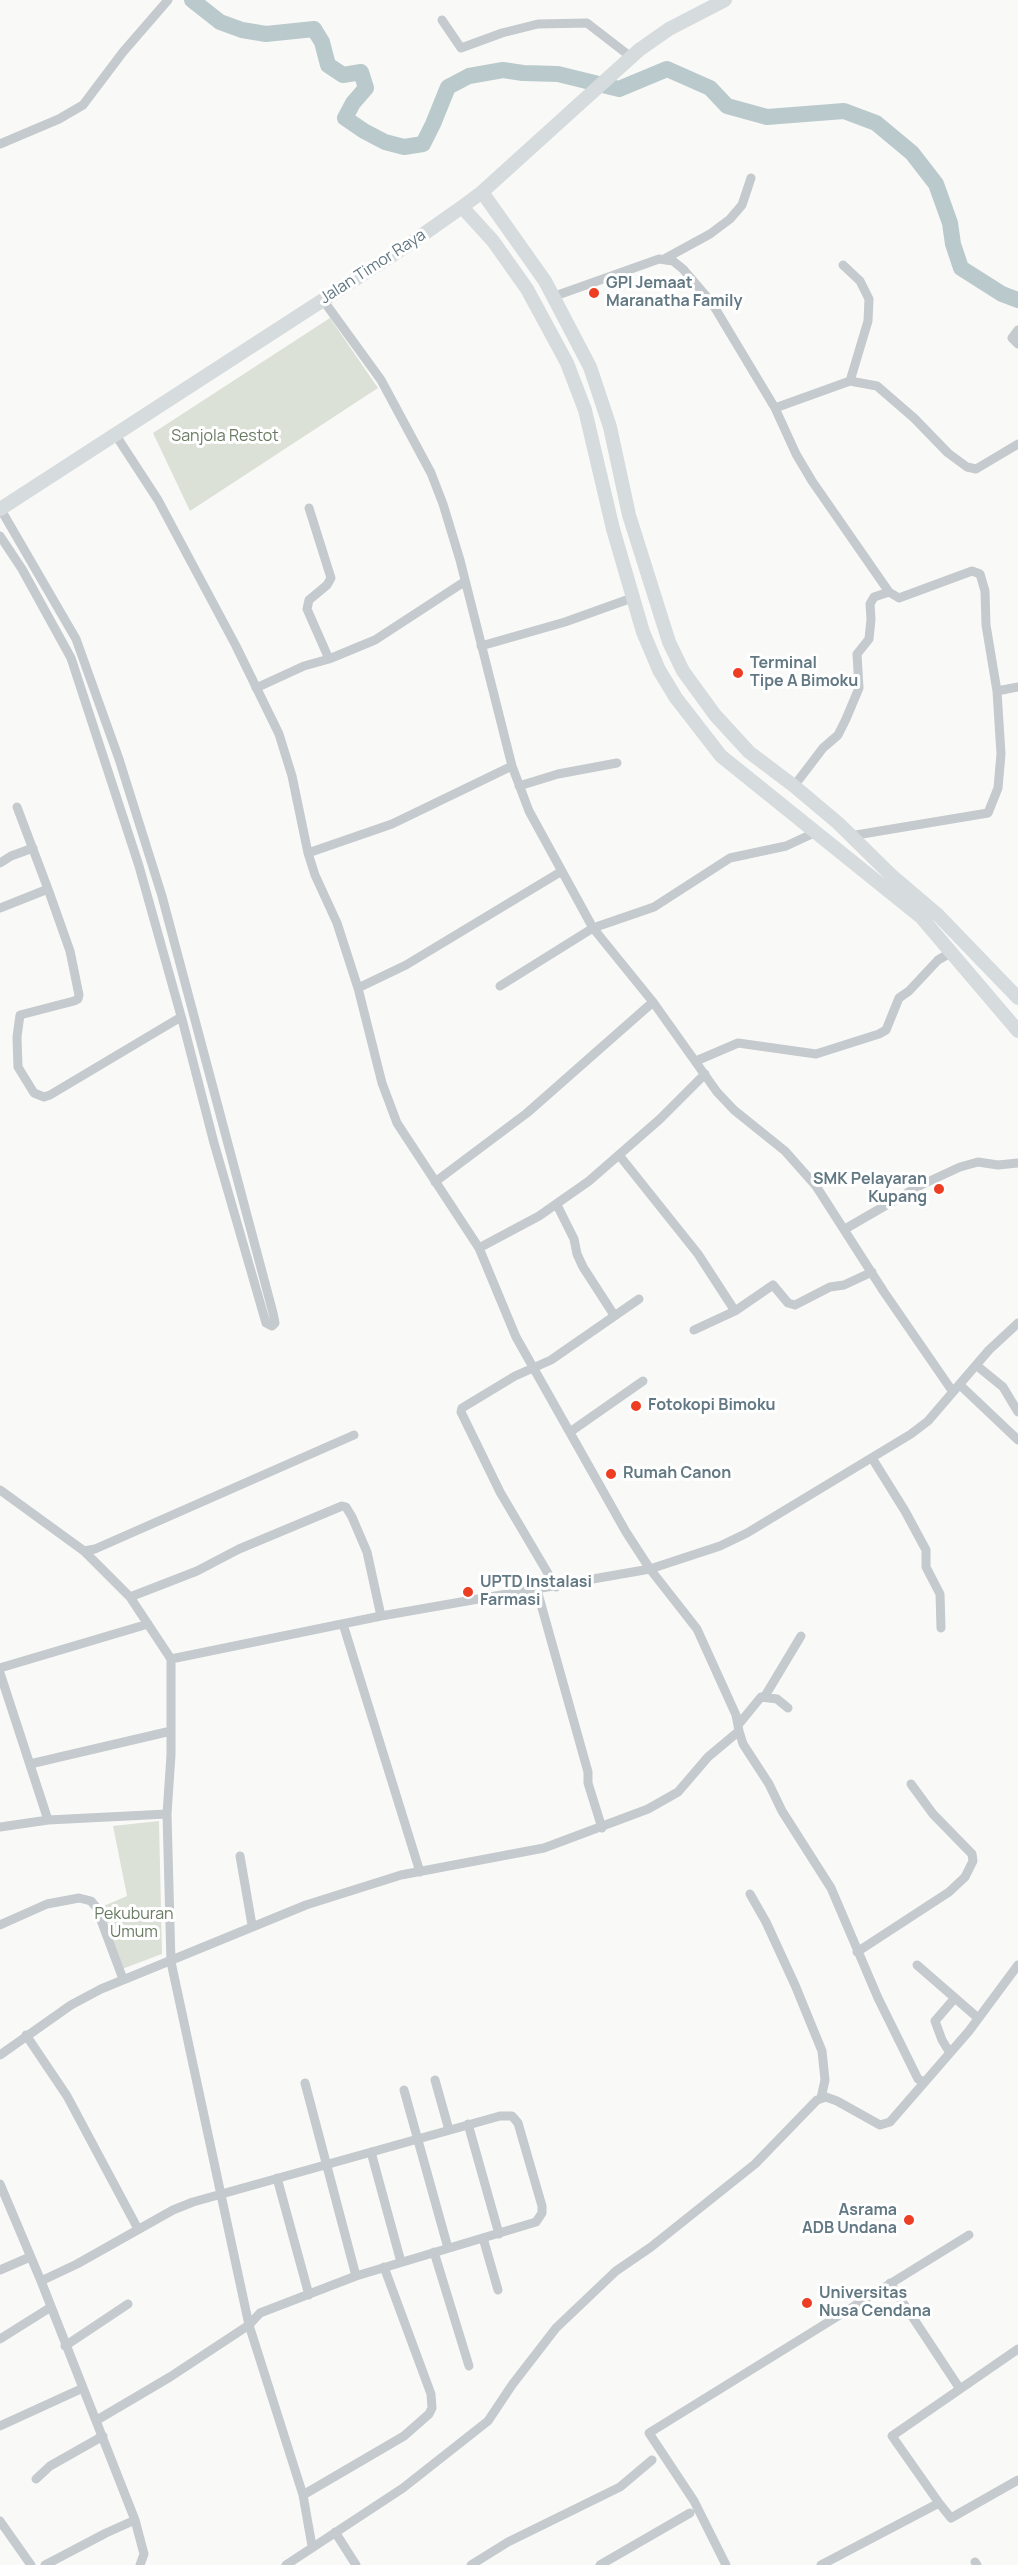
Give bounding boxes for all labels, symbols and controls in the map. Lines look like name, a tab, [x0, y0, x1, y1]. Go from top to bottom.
street label: Jalan Timor Raya	[316, 226, 430, 308]
place label: GPI Jemaat Maranatha Family	[606, 274, 742, 312]
marker: GPI Jemaat Maranatha Family	[587, 286, 601, 300]
park label: Sanjola Restot	[171, 427, 279, 447]
place label: Terminal Tipe A Bimoku	[750, 654, 858, 692]
marker: Terminal Tipe A Bimoku	[731, 666, 745, 680]
place label: SMK Pelayaran Kupang	[813, 1170, 927, 1208]
marker: SMK Pelayaran Kupang	[932, 1182, 946, 1196]
place label: Fotokopi Bimoku	[648, 1396, 776, 1416]
marker: Fotokopi Bimoku	[629, 1399, 643, 1413]
place label: Rumah Canon	[623, 1464, 731, 1484]
marker: Rumah Canon	[604, 1467, 618, 1481]
place label: UPTD Instalasi Farmasi	[480, 1573, 592, 1611]
marker: UPTD Instalasi Farmasi	[461, 1585, 475, 1599]
park label: Pekuburan Umum	[94, 1905, 174, 1943]
place label: Asrama ADB Undana	[802, 2201, 897, 2239]
marker: Asrama ADB Undana	[902, 2213, 916, 2227]
place label: Universitas Nusa Cendana	[819, 2284, 931, 2322]
marker: Universitas Nusa Cendana	[800, 2296, 814, 2310]

